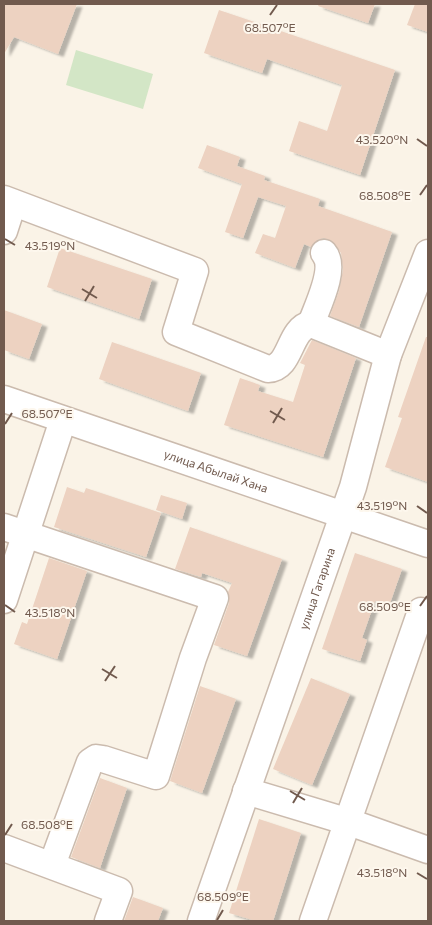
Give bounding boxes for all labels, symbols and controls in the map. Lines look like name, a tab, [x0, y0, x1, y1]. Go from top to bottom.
text: 68.507°E	[244, 20, 296, 34]
text: 43.520°N	[356, 132, 408, 146]
text: 68.508°E	[359, 188, 411, 202]
text: 43.519°N	[25, 238, 75, 252]
text: 68.507°E	[21, 406, 73, 420]
street label: улица Абылай Хана	[162, 446, 270, 495]
text: 43.519°N	[357, 498, 407, 512]
street label: улица Гагарина	[296, 546, 337, 631]
text: 68.509°E	[359, 599, 411, 613]
text: 43.518°N	[25, 605, 75, 619]
text: 68.508°E	[21, 817, 73, 831]
text: 43.518°N	[357, 865, 407, 879]
text: 68.509°E	[197, 889, 249, 903]

